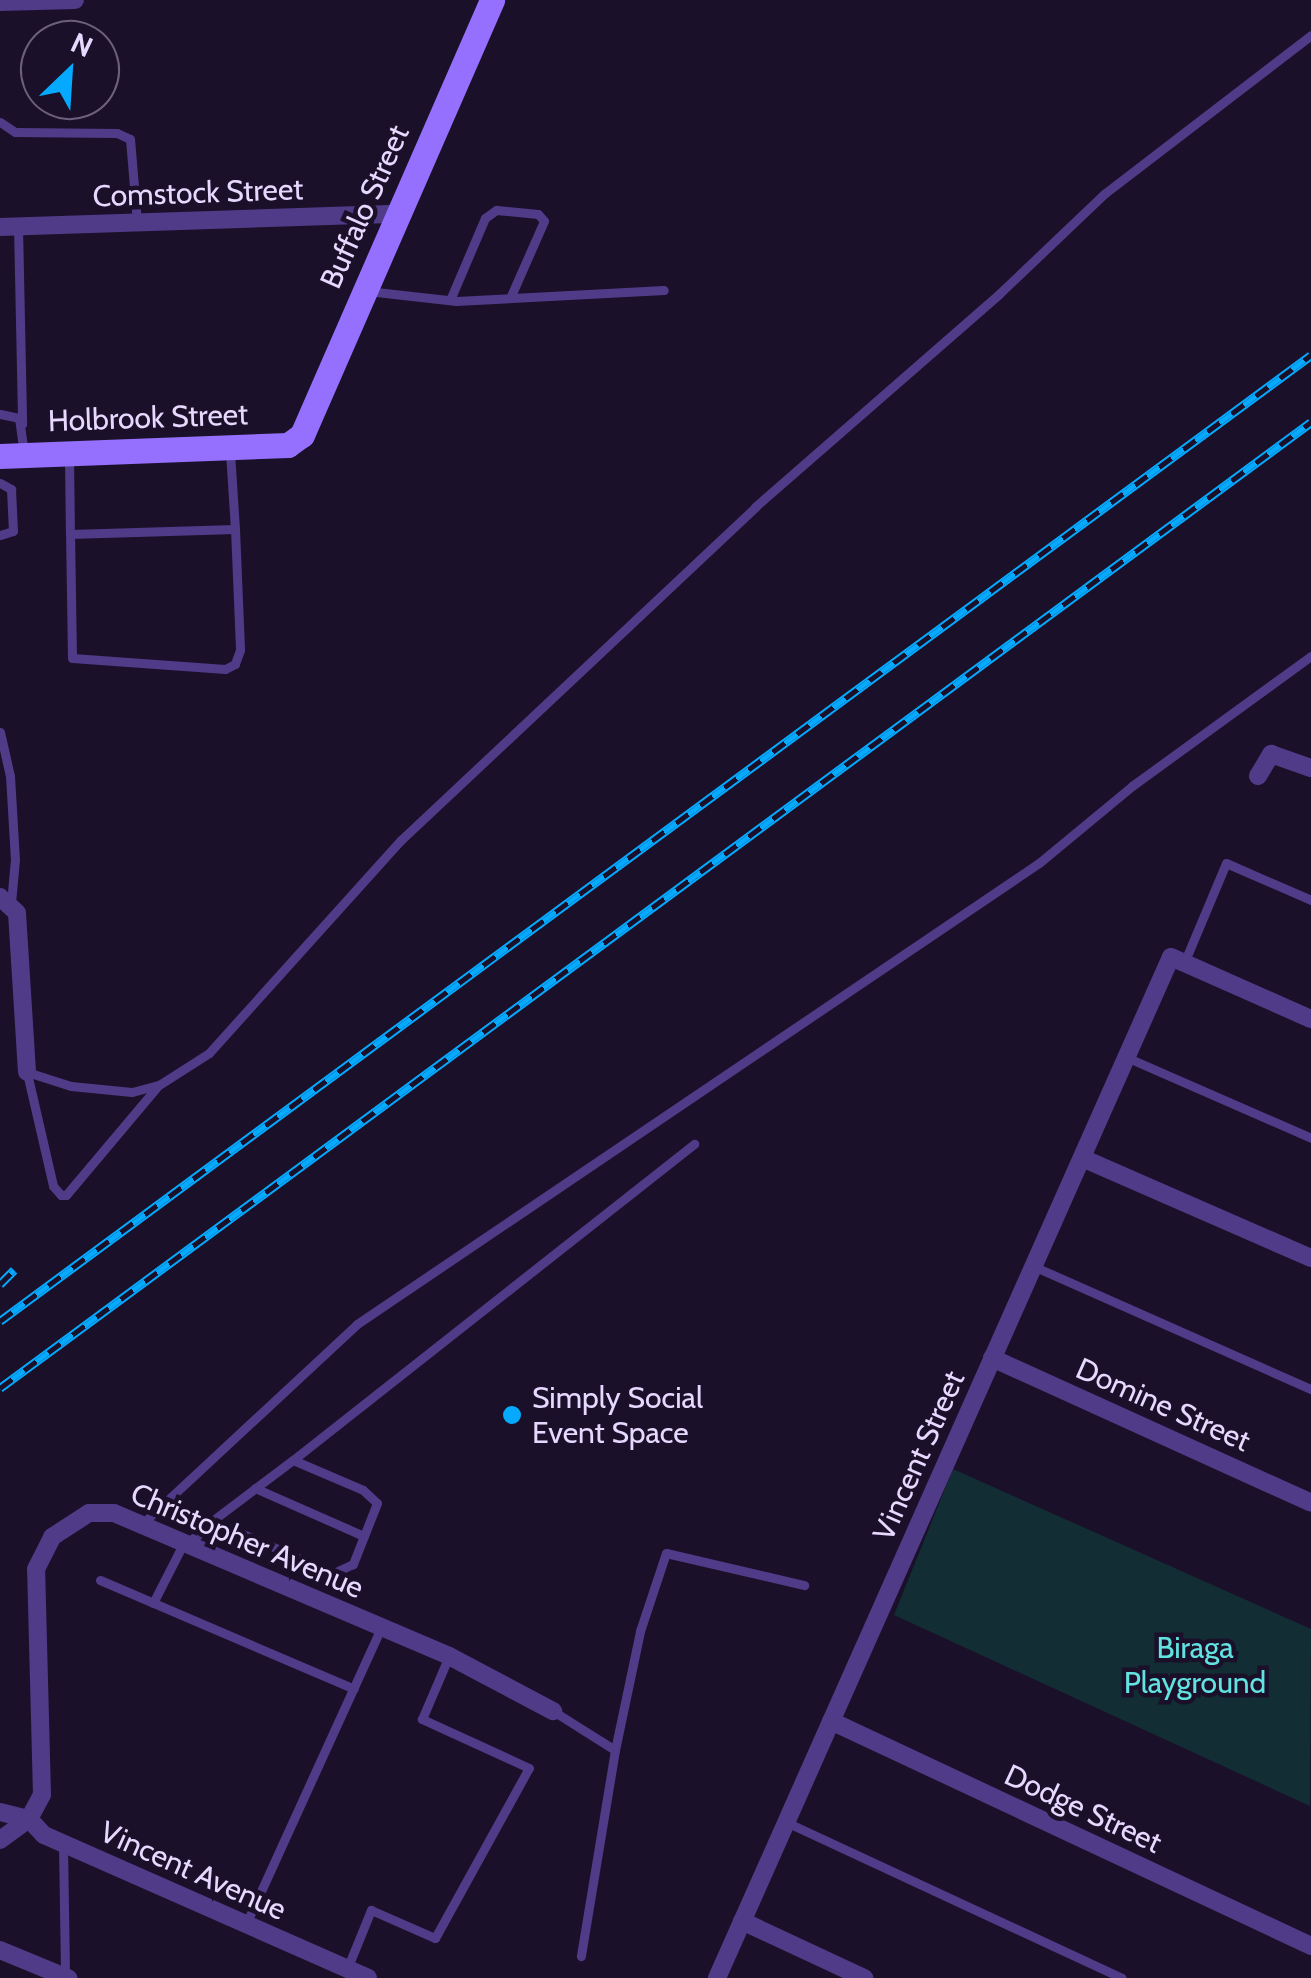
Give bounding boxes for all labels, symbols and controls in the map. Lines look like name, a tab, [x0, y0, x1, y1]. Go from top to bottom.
north arrow	[20, 20, 120, 120]
text: N	[66, 25, 98, 64]
street label: Buffalo Street	[313, 120, 417, 294]
street label: Comstock Street	[92, 171, 304, 215]
street label: Holbrook Street	[47, 397, 249, 439]
street label: Domine Street	[1070, 1351, 1256, 1459]
street label: Vincent Street	[866, 1366, 972, 1546]
place label: Simply Social Event Space	[532, 1380, 703, 1450]
marker: Simply Social Event Space	[501, 1404, 523, 1426]
street label: Christopher Avenue	[125, 1476, 369, 1606]
park label: Biraga Playground	[1124, 1630, 1266, 1700]
street label: Dodge Street	[999, 1757, 1167, 1861]
street label: Vincent Avenue	[94, 1814, 292, 1928]

